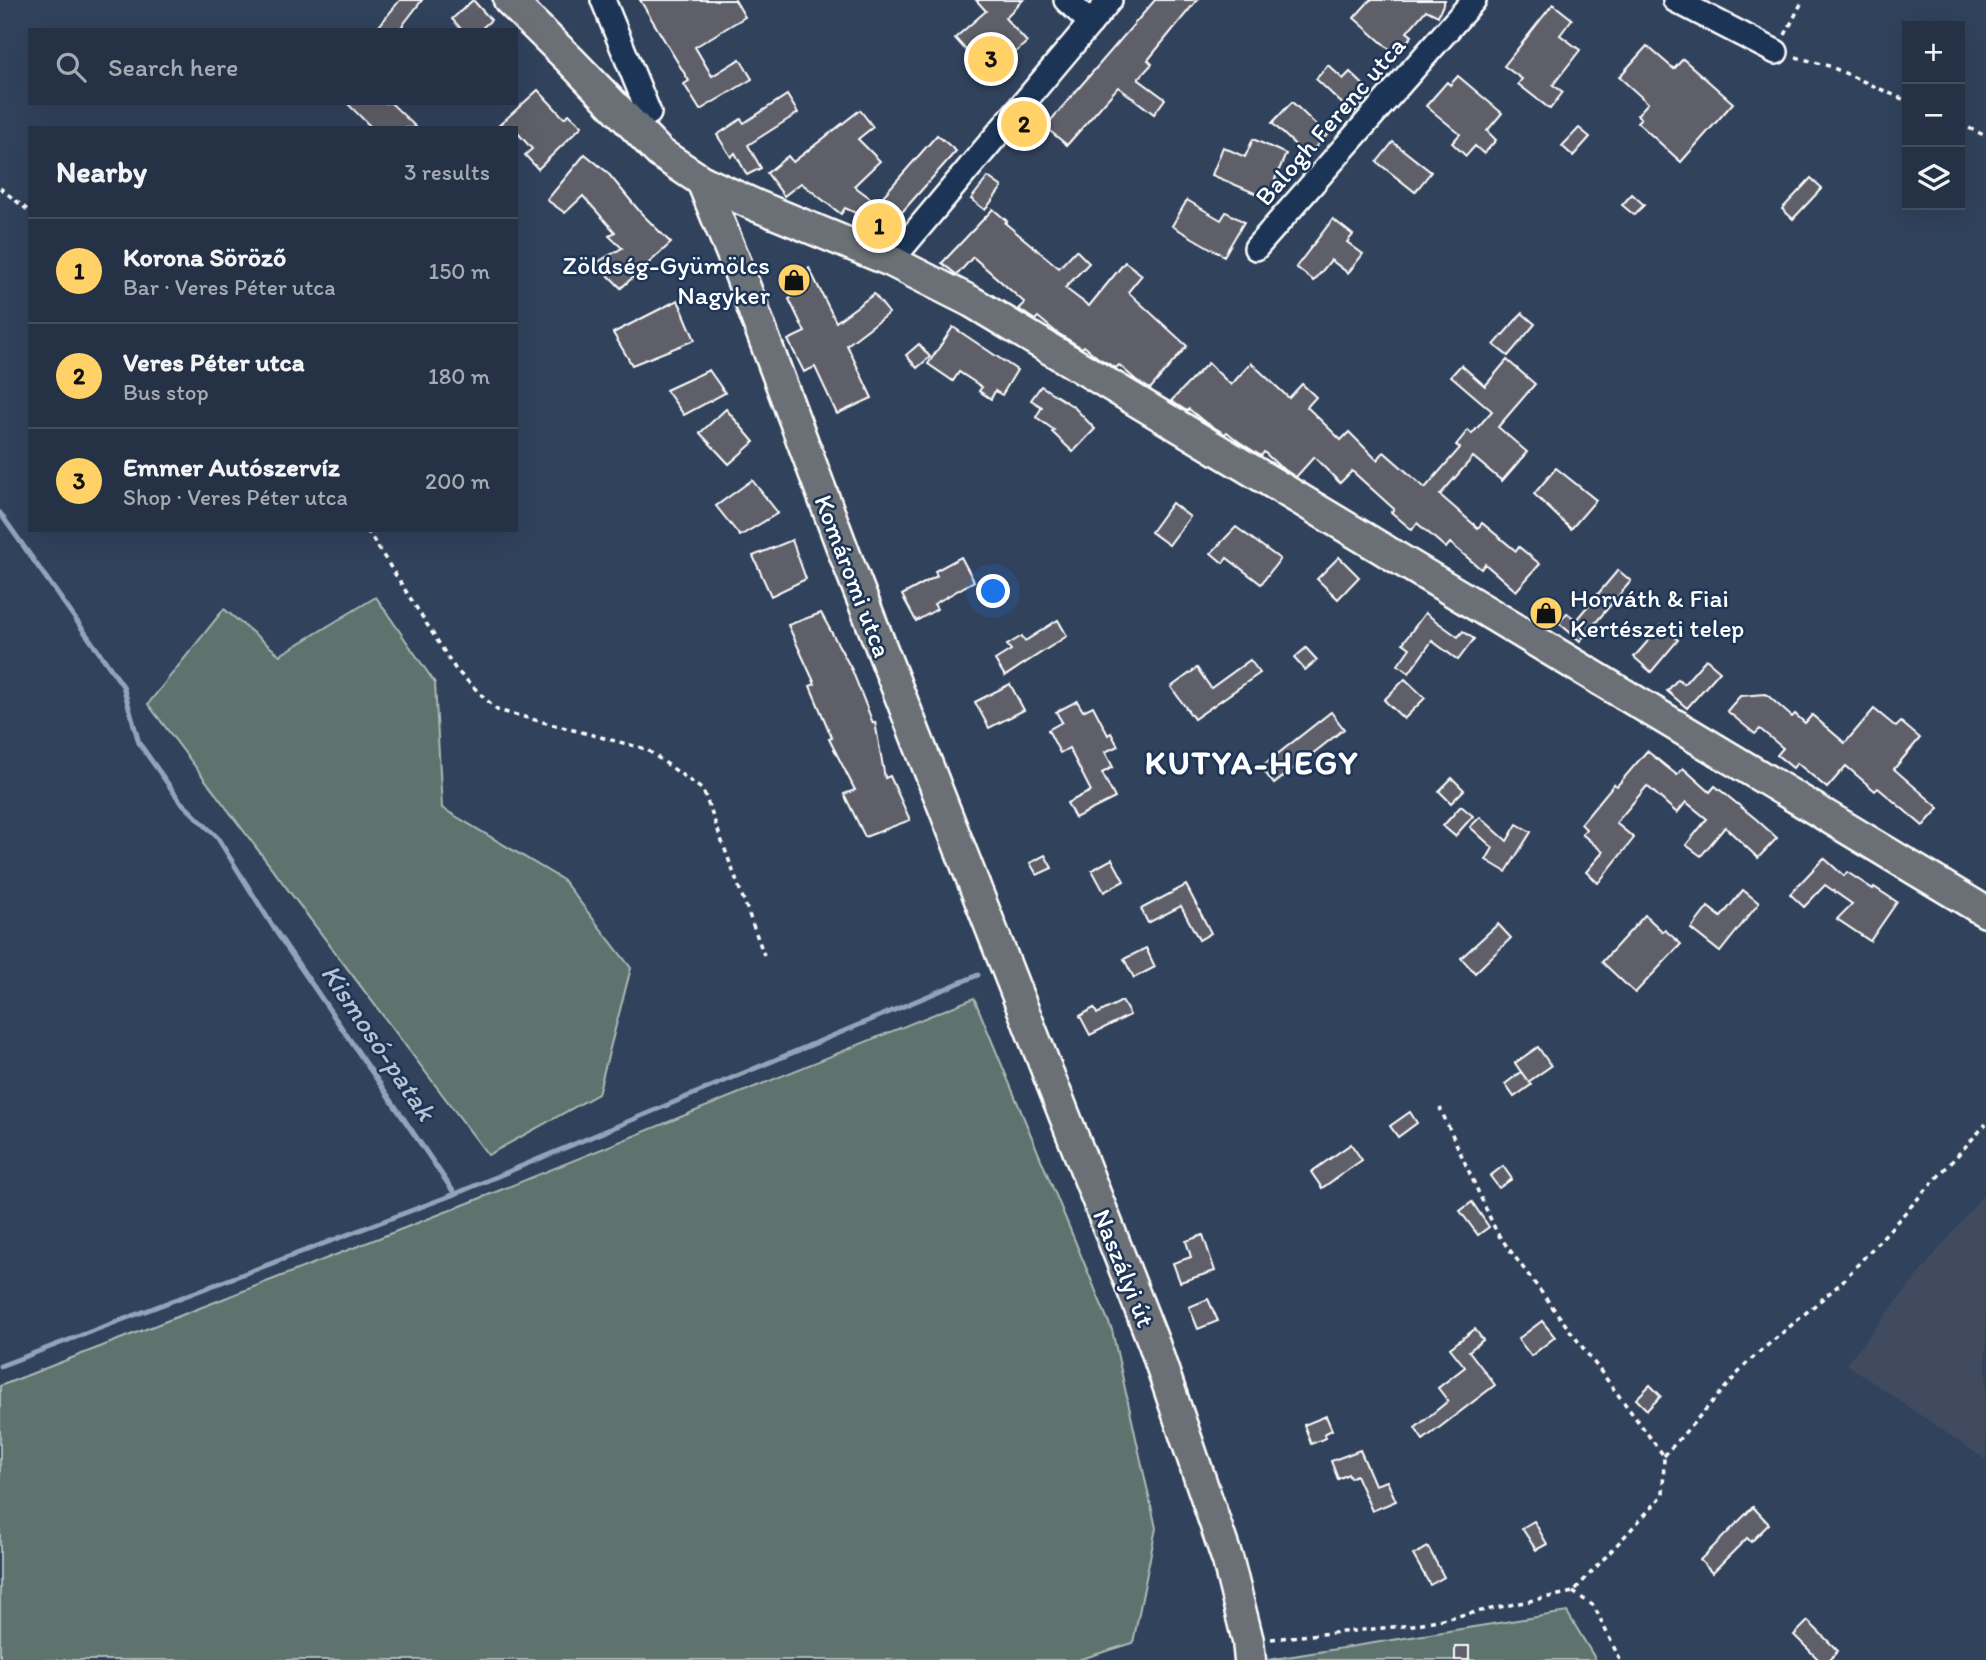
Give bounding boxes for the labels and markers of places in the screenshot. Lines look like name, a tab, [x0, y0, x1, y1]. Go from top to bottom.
pin: 3	[968, 33, 1014, 85]
pin: 2	[1001, 98, 1047, 150]
pin: 1	[856, 200, 902, 252]
place label: Zöldség-Gyümölcs Nagyker	[562, 249, 771, 311]
shop icon: Zöldség-Gyümölcs Nagyker	[775, 261, 813, 299]
place label: Horváth & Fiai Kertészeti telep	[1570, 582, 1744, 644]
shop icon: Horváth & Fiai Kertészeti telep	[1527, 594, 1565, 632]

